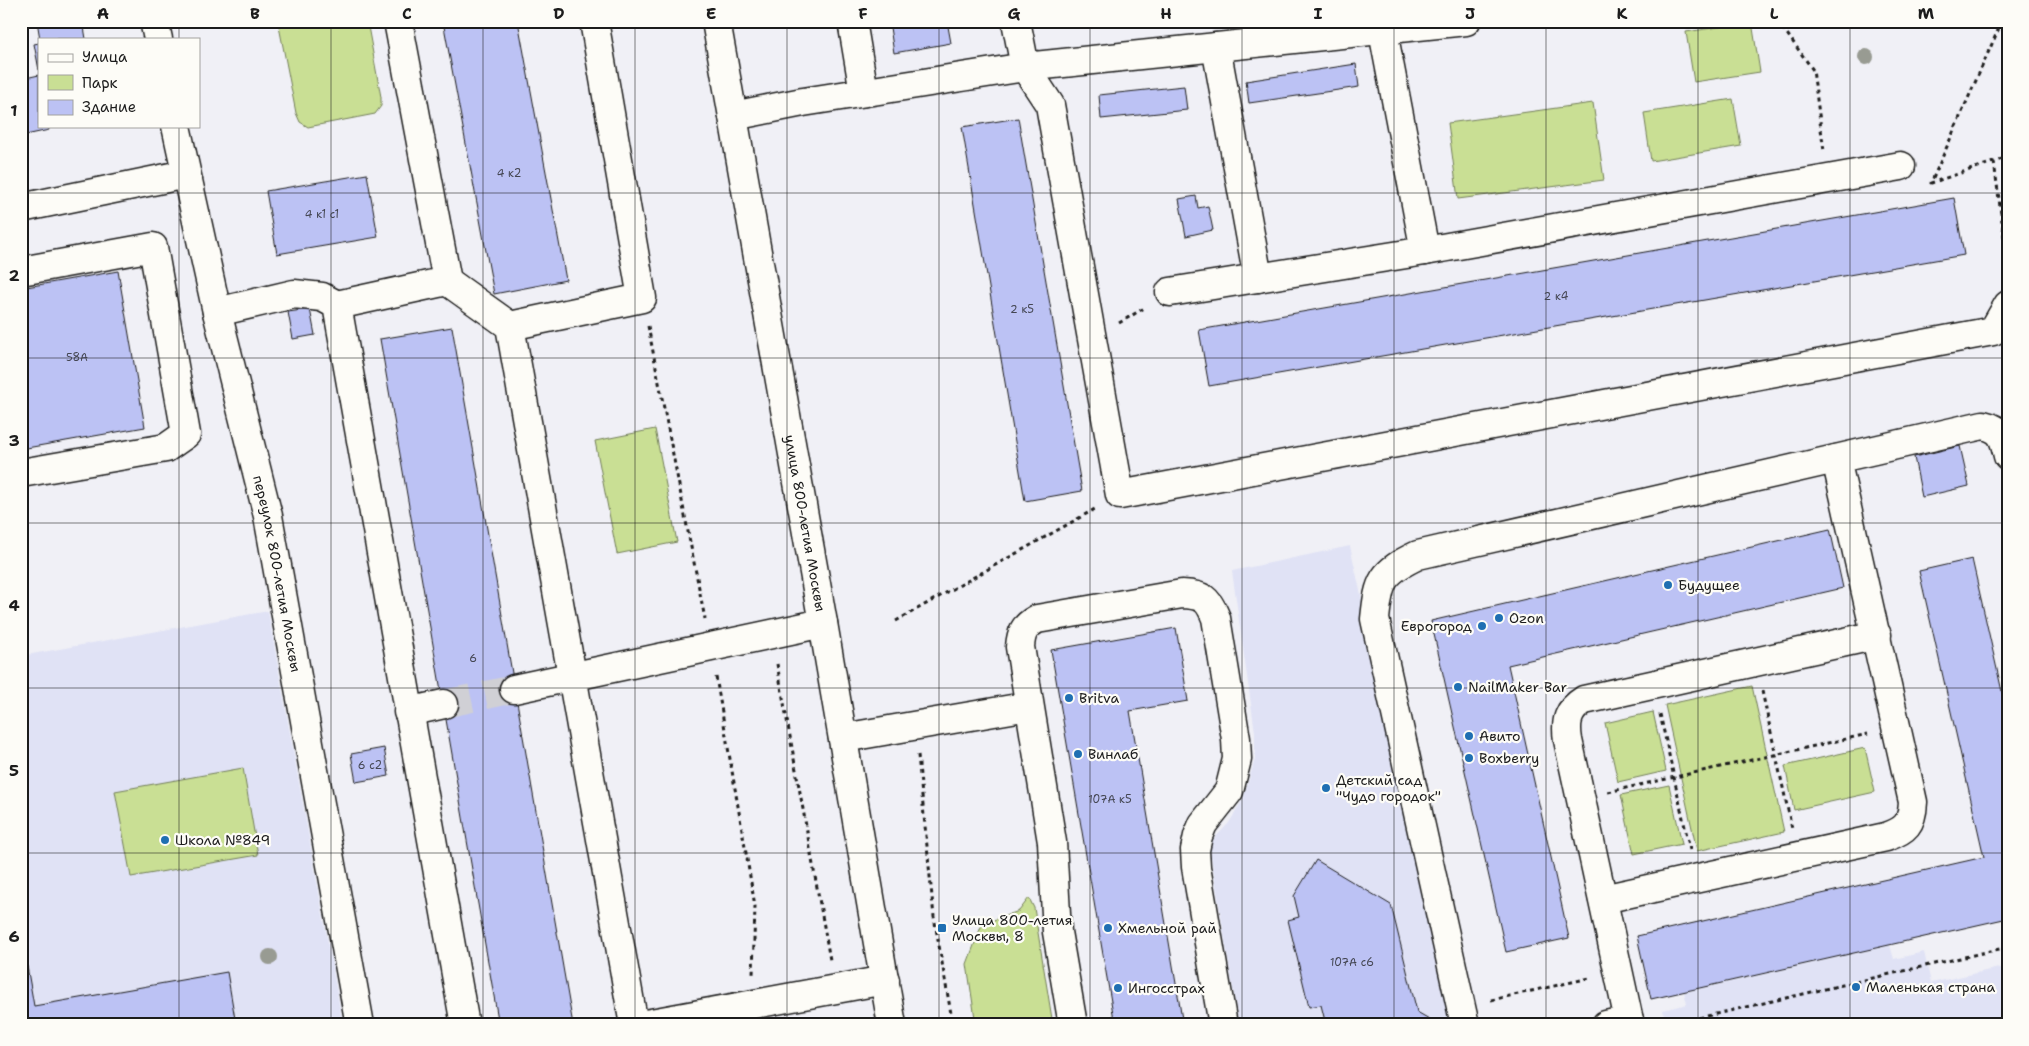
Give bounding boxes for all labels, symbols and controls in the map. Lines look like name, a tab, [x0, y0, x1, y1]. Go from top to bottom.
text: A	[97, 3, 109, 24]
text: B	[250, 3, 260, 24]
text: C	[402, 3, 412, 24]
text: D	[553, 3, 565, 24]
text: E	[706, 3, 716, 24]
text: F	[858, 3, 868, 24]
text: G	[1008, 3, 1021, 24]
text: H	[1160, 3, 1172, 24]
text: I	[1314, 3, 1323, 24]
text: J	[1465, 3, 1475, 24]
text: K	[1617, 3, 1628, 24]
text: L	[1770, 3, 1779, 24]
text: M	[1918, 3, 1935, 24]
legend	[38, 38, 200, 128]
text: Улица	[82, 47, 128, 67]
text: Парк	[82, 73, 118, 93]
text: Здание	[82, 97, 136, 117]
text: 1	[10, 100, 18, 121]
house number: 4 к2	[497, 166, 521, 181]
house number: 4 к1 с1	[305, 207, 339, 222]
text: 2	[8, 265, 20, 286]
house number: 2 к4	[1544, 289, 1569, 304]
house number: 2 к5	[1010, 302, 1034, 317]
house number: 58А	[66, 350, 88, 365]
text: 3	[8, 430, 20, 451]
street label: улица 800-летия Москвы	[781, 433, 830, 613]
street label: переулок 800-летия Москвы	[249, 473, 305, 673]
place label: Будущее	[1678, 576, 1740, 594]
marker: Будущее	[1662, 579, 1674, 591]
text: 4	[8, 595, 20, 616]
place label: Ozon	[1509, 609, 1544, 627]
marker: Ozon	[1493, 612, 1505, 624]
place label: Еврогород	[1401, 617, 1472, 635]
marker: Еврогород	[1476, 620, 1488, 632]
house number: 6	[469, 651, 477, 666]
place label: NailMaker Bar	[1468, 678, 1568, 696]
marker: NailMaker Bar	[1452, 681, 1464, 693]
place label: Britva	[1079, 689, 1119, 707]
marker: Britva	[1063, 692, 1075, 704]
place label: Авито	[1479, 727, 1520, 745]
marker: Авито	[1463, 730, 1475, 742]
place label: Винлаб	[1088, 745, 1138, 763]
marker: Винлаб	[1072, 748, 1084, 760]
place label: Boxberry	[1479, 749, 1539, 767]
marker: Boxberry	[1463, 752, 1475, 764]
house number: 6 с2	[358, 758, 382, 773]
text: 5	[9, 760, 19, 781]
place label: Детский сад "Чудо городок"	[1336, 771, 1441, 805]
marker: Детский сад "Чудо городок"	[1320, 782, 1332, 794]
house number: 107А к5	[1088, 792, 1132, 807]
place label: Школа №849	[175, 831, 270, 849]
marker: Школа №849	[159, 834, 171, 846]
place label: Улица 800-летия Москвы, 8	[952, 911, 1072, 945]
place label: Хмельной рай	[1118, 919, 1217, 937]
marker: Улица 800-летия Москвы, 8	[936, 922, 948, 934]
marker: Хмельной рай	[1102, 922, 1114, 934]
text: 6	[8, 926, 20, 947]
house number: 107А с6	[1330, 955, 1374, 970]
place label: Маленькая страна	[1866, 978, 1996, 996]
place label: Ингосстрах	[1128, 979, 1205, 997]
marker: Маленькая страна	[1850, 981, 1862, 993]
marker: Ингосстрах	[1112, 982, 1124, 994]

